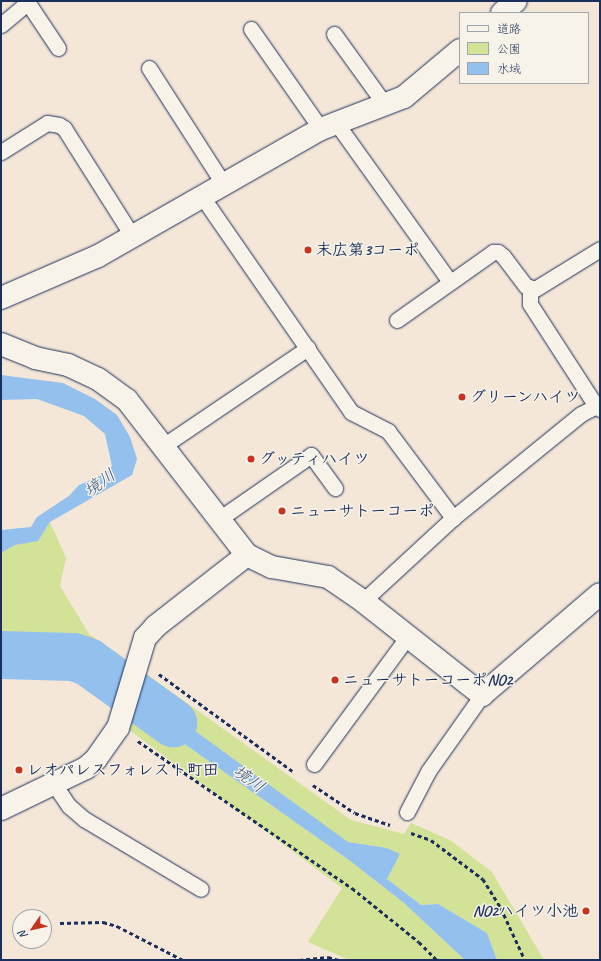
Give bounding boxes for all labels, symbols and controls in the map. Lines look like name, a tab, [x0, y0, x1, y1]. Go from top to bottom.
legend	[459, 12, 589, 84]
text: 道路	[497, 21, 521, 37]
text: 公園	[497, 41, 521, 57]
text: 水域	[497, 61, 521, 77]
place label: 末広第3コーポ	[316, 240, 419, 260]
marker: 末広第3コーポ	[303, 245, 313, 255]
place label: グリーンハイツ	[470, 387, 582, 407]
marker: グリーンハイツ	[457, 392, 467, 402]
place label: グッティハイツ	[259, 449, 371, 469]
marker: グッティハイツ	[246, 454, 256, 464]
water label: 境川	[80, 465, 120, 501]
place label: ニューサトーコーポ	[290, 501, 434, 521]
marker: ニューサトーコーポ	[277, 506, 287, 516]
place label: ニューサトーコーポNO2	[343, 670, 512, 690]
marker: ニューサトーコーポNO2	[330, 675, 340, 685]
place label: レオパレスフォレスト町田	[27, 760, 219, 780]
water label: 境川	[229, 761, 269, 797]
marker: レオパレスフォレスト町田	[14, 765, 24, 775]
place label: NO2ハイツ小池	[473, 901, 578, 921]
marker: NO2ハイツ小池	[581, 906, 591, 916]
north arrow	[12, 909, 52, 949]
text: N	[15, 928, 31, 942]

